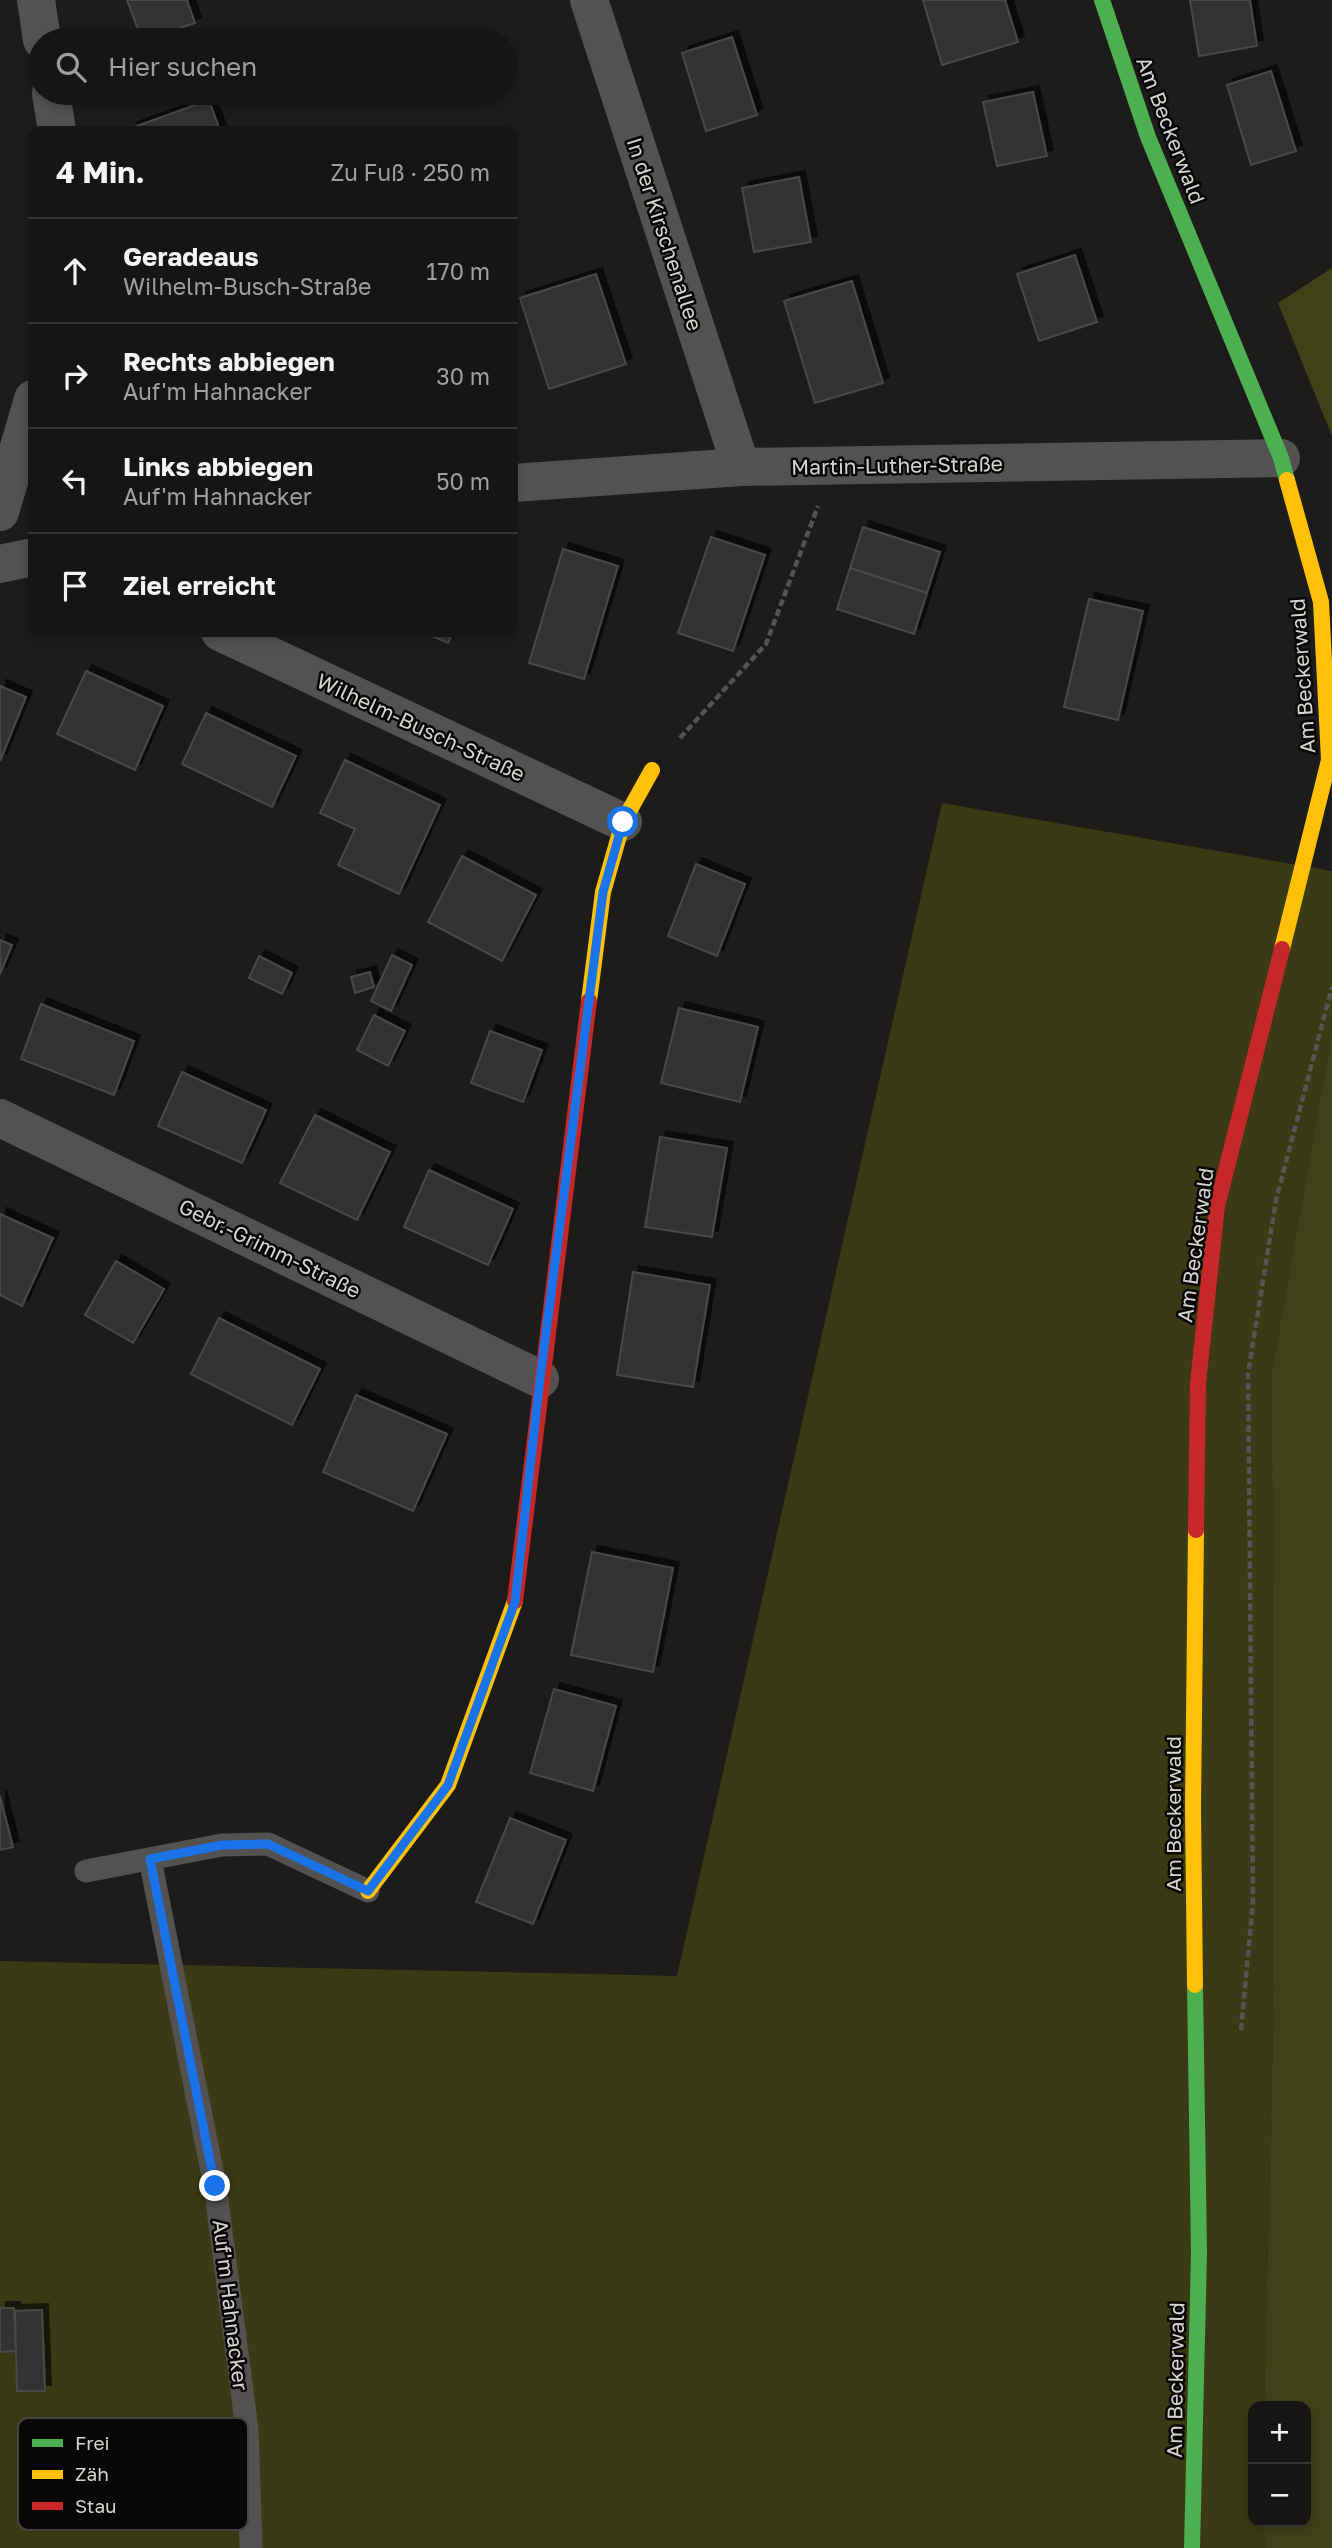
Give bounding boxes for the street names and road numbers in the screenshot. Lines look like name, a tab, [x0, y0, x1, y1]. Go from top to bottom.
street label: Am Beckerwald	[1131, 53, 1211, 207]
street label: In der Kirschenallee	[621, 134, 709, 334]
street label: Martin-Luther-Straße	[791, 450, 1003, 480]
street label: Am Beckerwald	[1284, 597, 1320, 755]
street label: Wilhelm-Busch-Straße	[313, 667, 529, 787]
street label: Am Beckerwald	[1171, 1166, 1219, 1324]
street label: Gebr.-Grimm-Straße	[175, 1193, 365, 1303]
street label: Am Beckerwald	[1160, 1736, 1186, 1892]
street label: Auf'm Hahnacker	[208, 2218, 254, 2392]
street label: Am Beckerwald	[1161, 2302, 1189, 2458]

